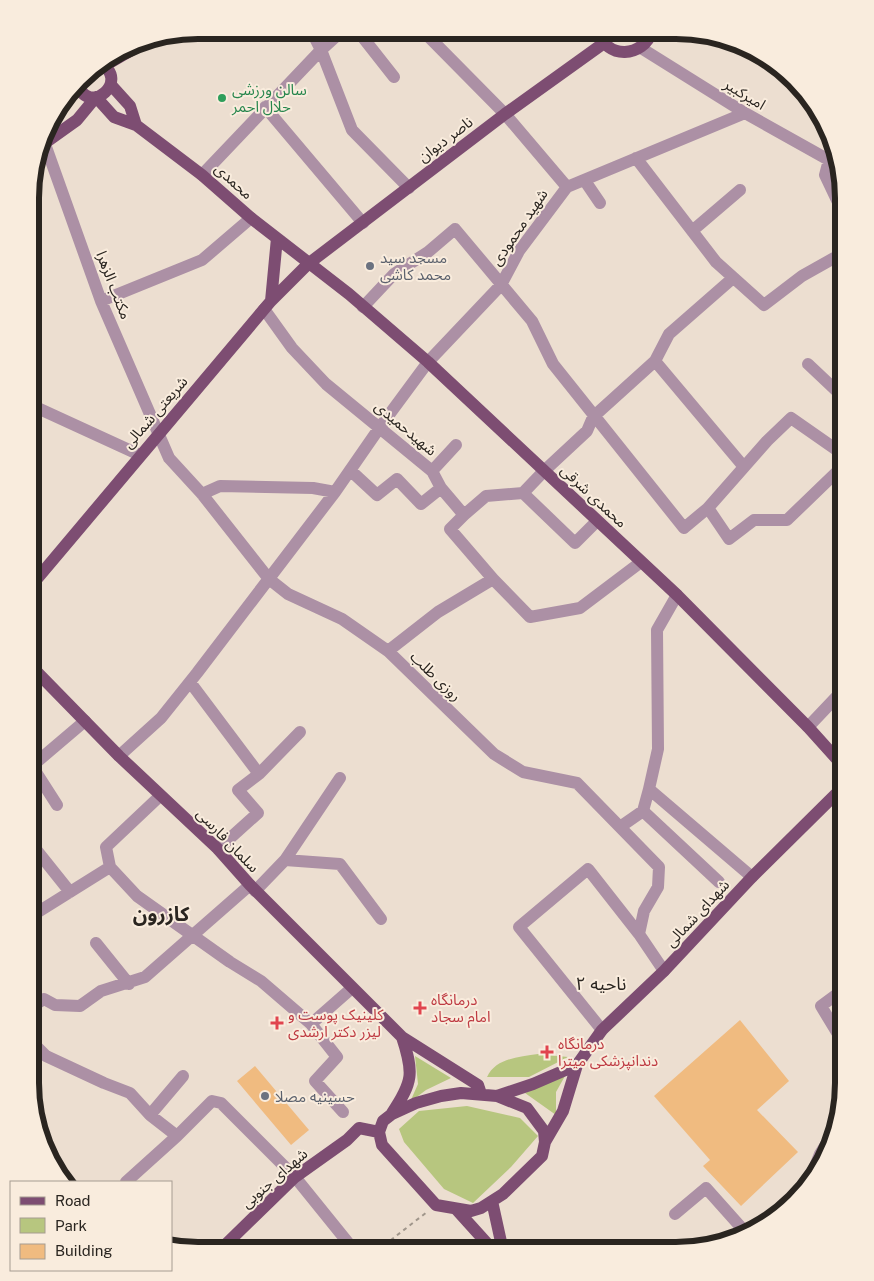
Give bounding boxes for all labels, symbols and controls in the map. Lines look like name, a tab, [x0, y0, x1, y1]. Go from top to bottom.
street label: امیرکبیر	[720, 75, 769, 114]
place label: سالن ورزشی حلال احمر	[231, 81, 307, 116]
marker: سالن ورزشی حلال احمر	[216, 92, 228, 104]
street label: ناصر دیوان	[414, 113, 476, 166]
street label: محمدی	[211, 159, 257, 203]
street label: شهید محمودی	[487, 185, 552, 269]
street label: مکتب الزهرا	[92, 248, 135, 322]
place label: مسجد سید محمد کاشی	[380, 249, 451, 284]
marker: مسجد سید محمد کاشی	[364, 260, 376, 272]
street label: شریعتی شمالی	[119, 372, 192, 452]
street label: شهیدحمیدی	[371, 397, 441, 460]
street label: محمدی شرقی	[557, 461, 631, 532]
street label: روزی طلب	[406, 648, 465, 705]
street label: سلمان فارسی	[193, 805, 263, 876]
street label: شهدای شمالی	[662, 876, 733, 951]
district label: کازرون	[133, 902, 190, 926]
district label: ناحیه ۲	[576, 973, 626, 994]
place label: درمانگاه امام سجاد	[431, 991, 491, 1028]
marker: درمانگاه امام سجاد	[413, 1001, 427, 1015]
place label: کلینیک پوست و لیزر دکتر ارشدی	[288, 1006, 384, 1041]
marker: کلینیک پوست و لیزر دکتر ارشدی	[270, 1016, 284, 1030]
place label: درمانگاه دندانپزشکی میترا	[558, 1035, 658, 1071]
marker: درمانگاه دندانپزشکی میترا	[540, 1045, 554, 1059]
place label: حسینیه مصلا	[275, 1088, 355, 1105]
marker: حسینیه مصلا	[259, 1090, 271, 1102]
street label: شهدای جنوبی	[237, 1145, 311, 1212]
legend	[10, 1181, 172, 1271]
text: Road	[55, 1192, 91, 1209]
text: Park	[55, 1217, 87, 1234]
text: Building	[55, 1242, 113, 1259]

